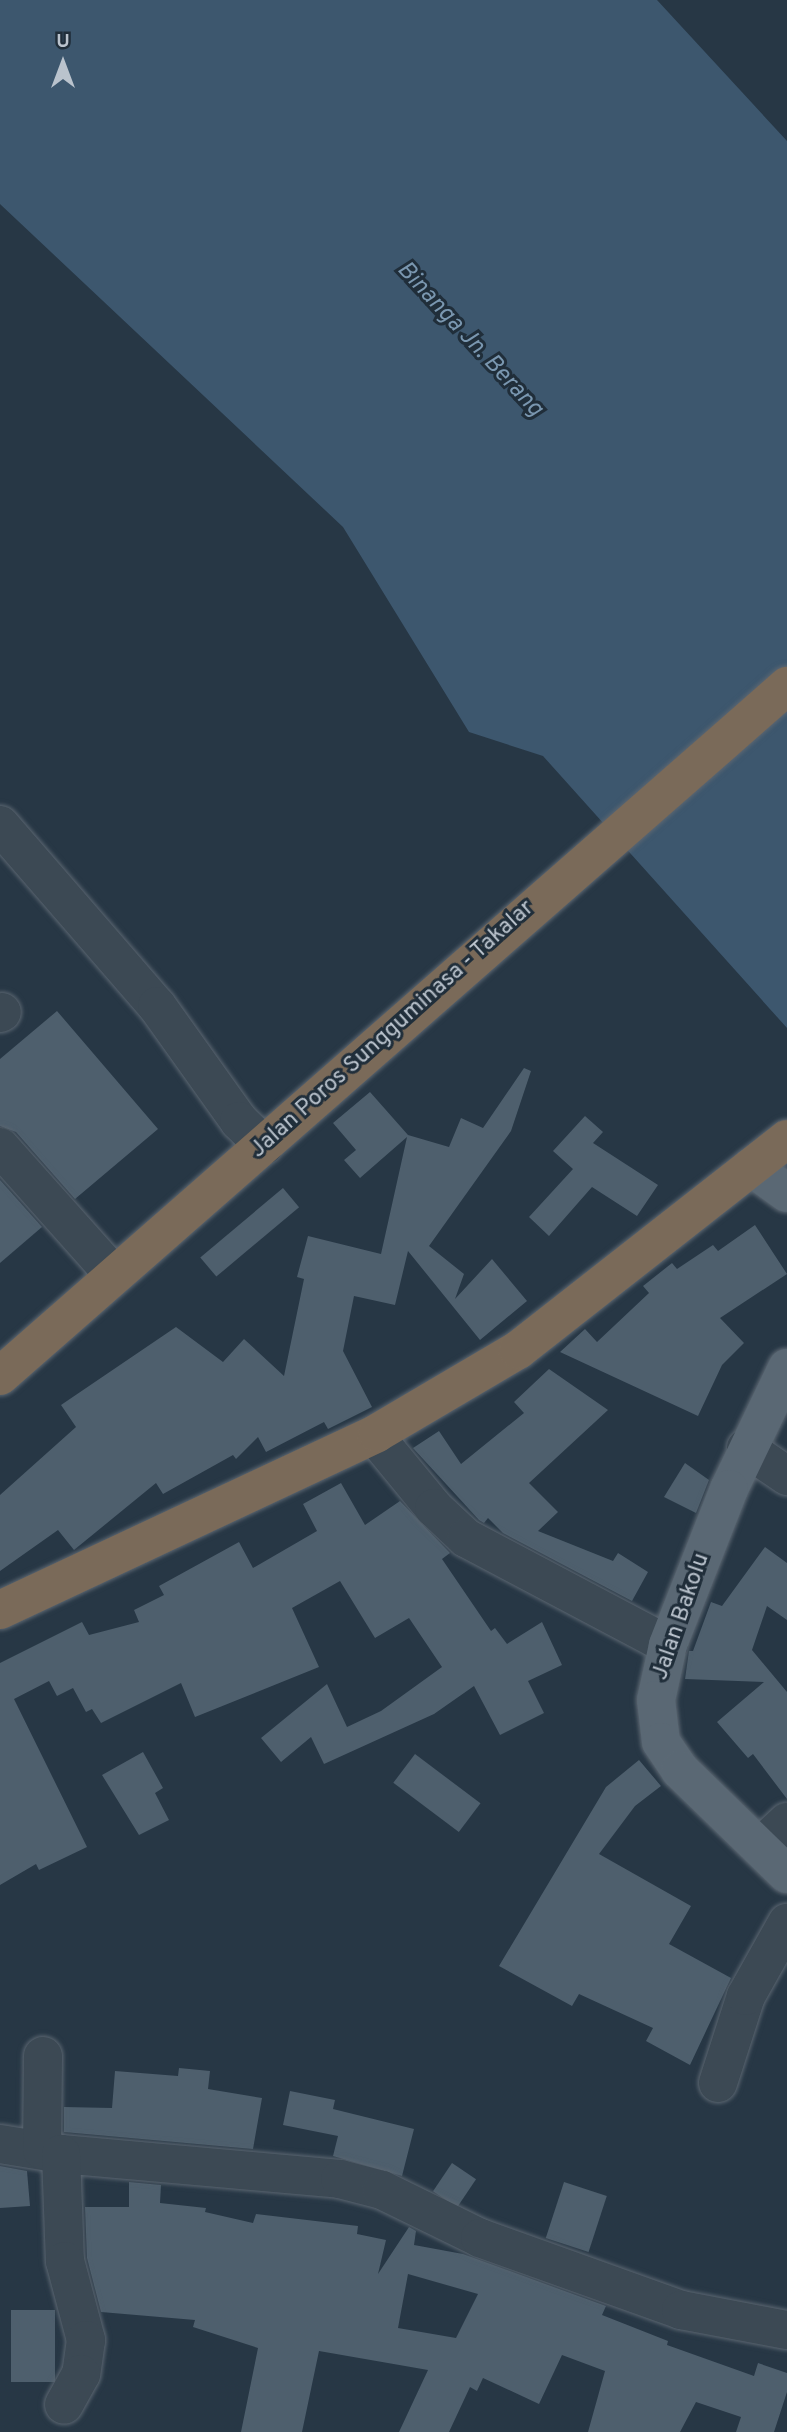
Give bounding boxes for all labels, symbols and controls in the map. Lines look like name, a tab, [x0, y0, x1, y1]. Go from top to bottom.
north arrow	[28, 28, 98, 98]
text: U	[56, 30, 70, 54]
water label: Binanga Jn. Berang	[390, 256, 548, 424]
street label: Jalan Poros Sungguminasa - Takalar	[245, 895, 541, 1165]
street label: Jalan Bakolu	[647, 1550, 717, 1684]

